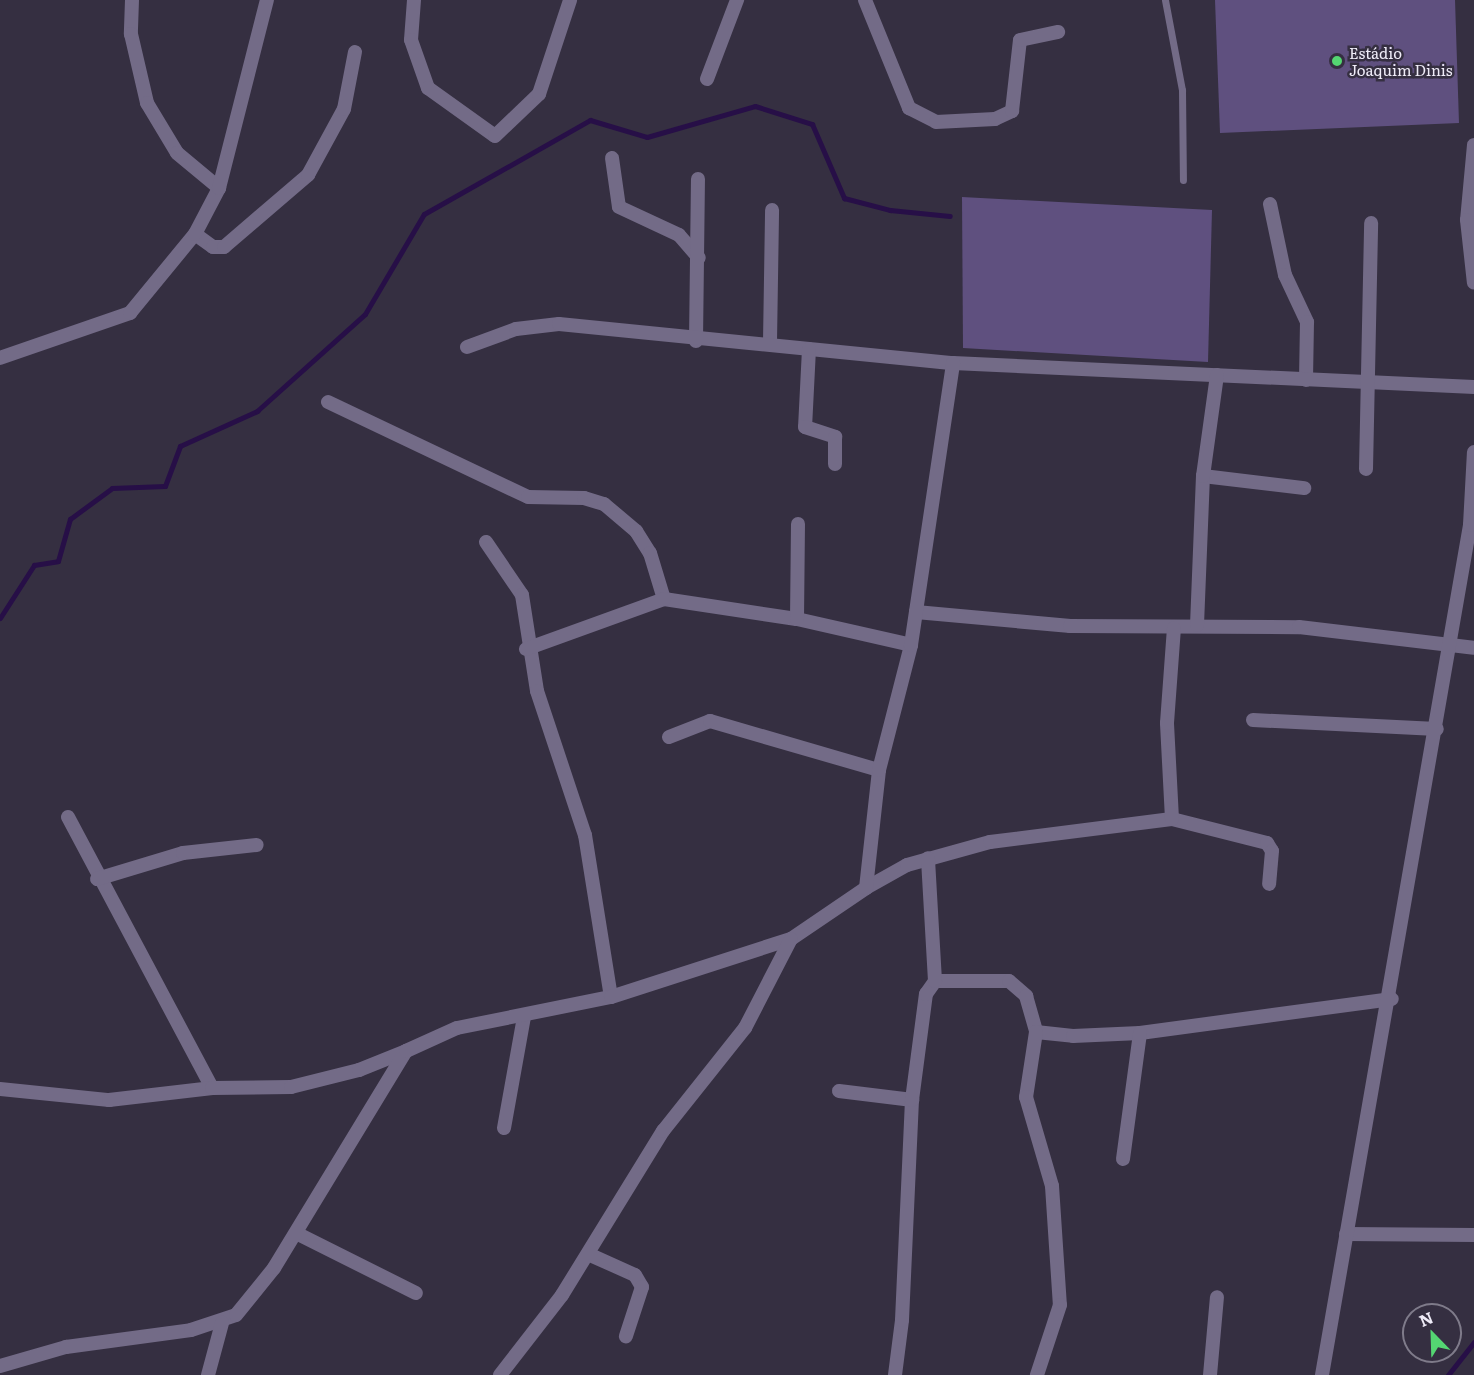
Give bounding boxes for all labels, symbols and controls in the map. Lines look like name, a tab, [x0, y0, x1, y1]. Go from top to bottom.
place label: Estádio Joaquim Dinis	[1349, 43, 1453, 78]
marker: Estádio Joaquim Dinis	[1330, 54, 1344, 68]
north arrow	[1402, 1303, 1462, 1363]
text: N	[1415, 1305, 1437, 1332]

